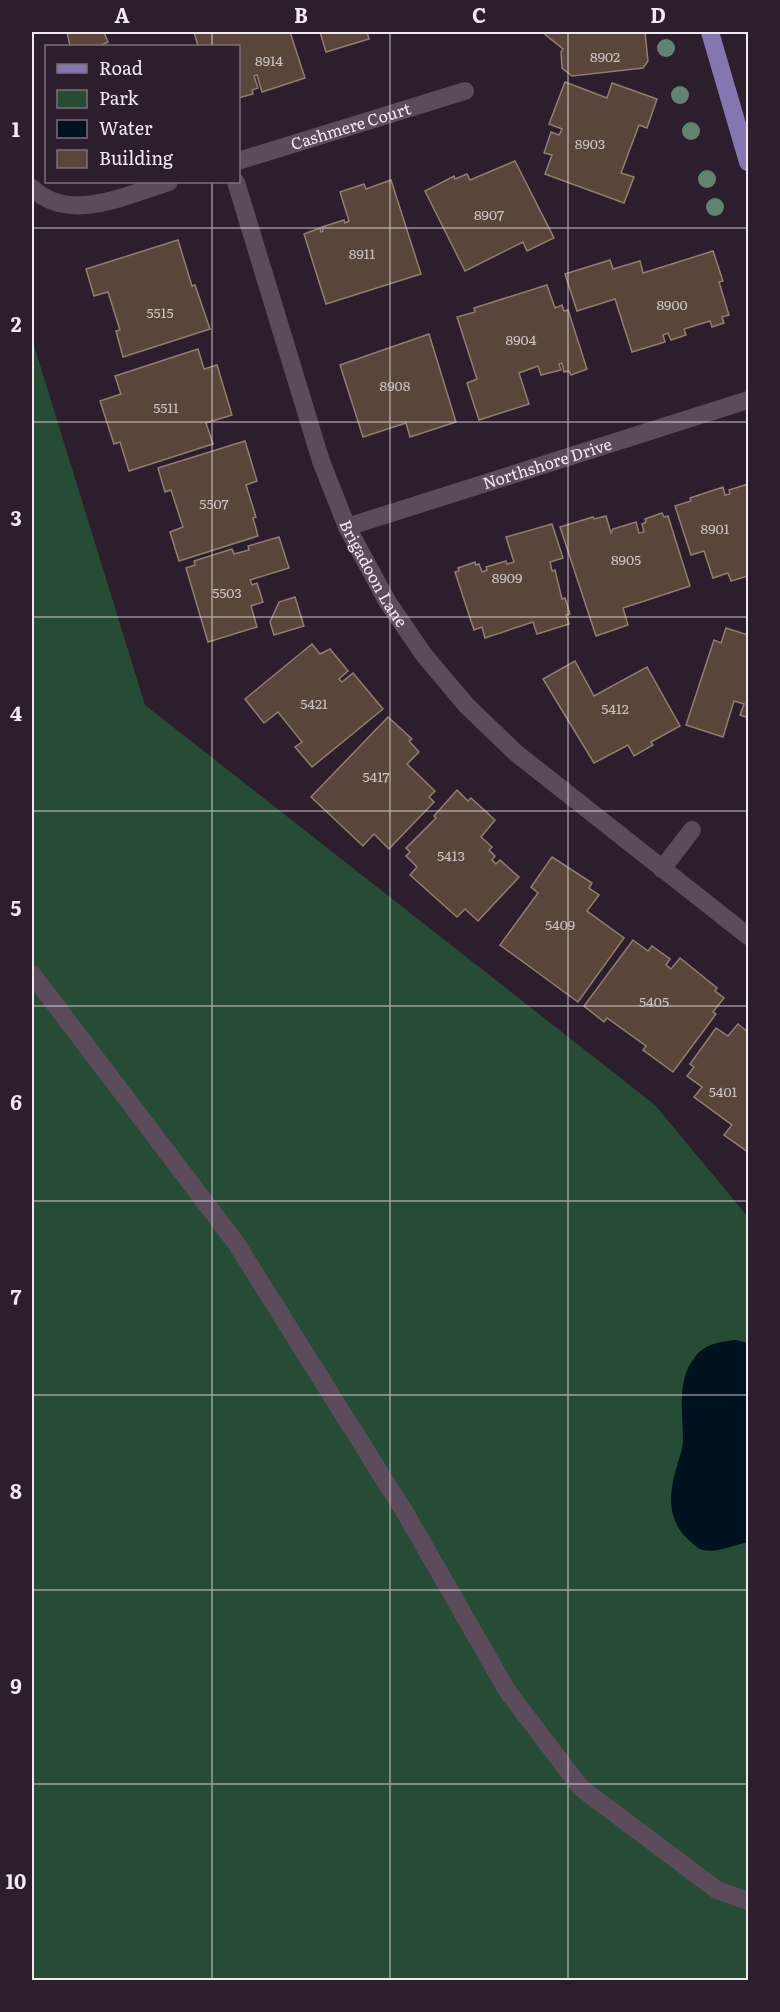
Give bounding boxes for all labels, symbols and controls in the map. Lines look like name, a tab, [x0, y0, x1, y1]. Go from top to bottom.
text: A	[114, 0, 130, 29]
text: B	[294, 0, 308, 29]
text: C	[472, 0, 486, 29]
text: D	[650, 0, 666, 29]
legend	[45, 45, 240, 183]
house number: 8902	[590, 46, 620, 66]
house number: 8914	[255, 50, 283, 70]
text: Road	[99, 54, 143, 81]
text: Park	[99, 84, 140, 111]
street label: Cashmere Court	[287, 95, 414, 155]
text: 1	[12, 113, 20, 143]
text: Water	[99, 114, 153, 141]
house number: 8903	[575, 133, 605, 153]
text: Building	[99, 144, 174, 171]
house number: 8907	[474, 204, 504, 224]
house number: 8911	[349, 243, 376, 263]
house number: 8900	[656, 294, 688, 314]
house number: 5515	[146, 302, 174, 322]
text: 2	[11, 308, 22, 338]
house number: 8904	[506, 329, 537, 349]
house number: 8908	[380, 375, 411, 395]
house number: 5511	[153, 397, 179, 417]
street label: Northshore Drive	[479, 431, 615, 494]
house number: 5507	[199, 493, 229, 513]
text: 3	[10, 502, 22, 532]
street label: Brigadoon Lane	[334, 516, 414, 632]
house number: 8901	[701, 518, 730, 538]
house number: 8905	[611, 549, 641, 569]
house number: 8909	[492, 567, 522, 587]
house number: 5503	[212, 582, 242, 602]
house number: 5421	[300, 693, 328, 713]
text: 4	[10, 697, 22, 727]
house number: 5412	[601, 698, 629, 718]
house number: 5417	[362, 766, 390, 786]
house number: 5413	[437, 845, 465, 865]
text: 5	[11, 892, 22, 922]
house number: 5409	[545, 914, 575, 934]
house number: 5405	[639, 991, 669, 1011]
house number: 5401	[709, 1081, 738, 1101]
text: 6	[10, 1086, 22, 1116]
text: 7	[11, 1281, 22, 1311]
text: 8	[10, 1475, 22, 1505]
text: 9	[10, 1670, 22, 1700]
text: 10	[6, 1865, 26, 1895]

